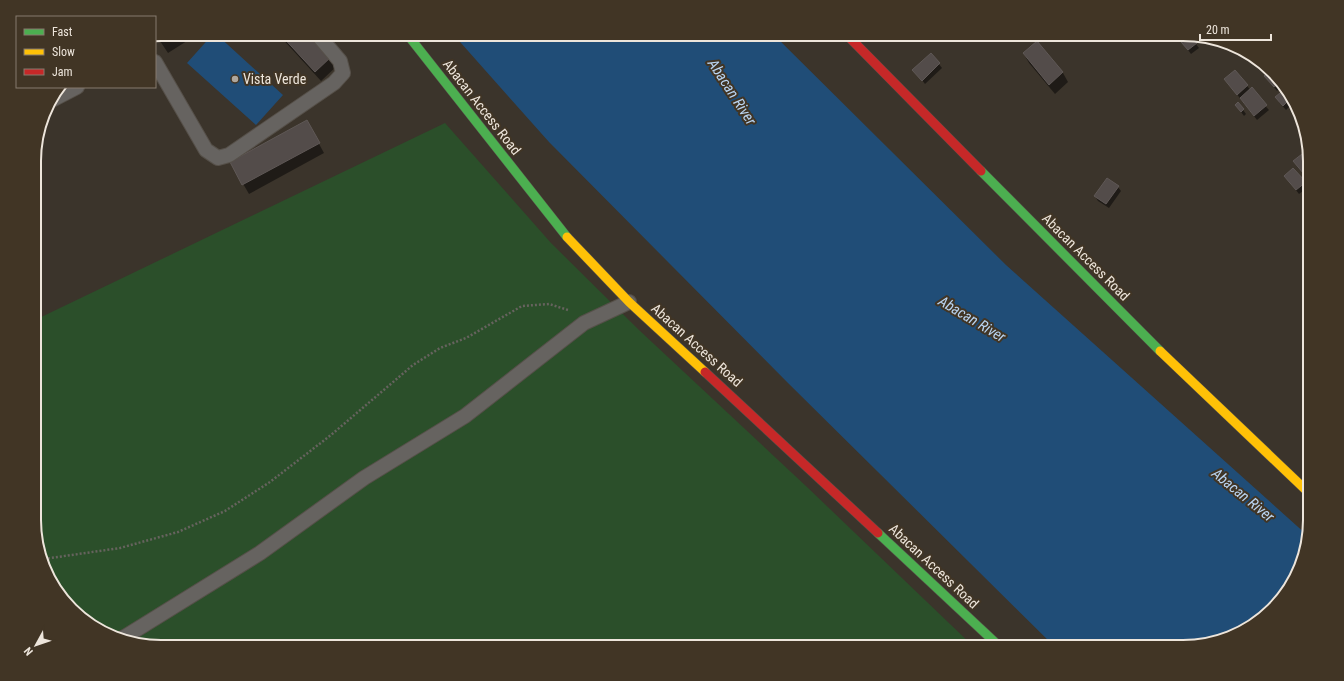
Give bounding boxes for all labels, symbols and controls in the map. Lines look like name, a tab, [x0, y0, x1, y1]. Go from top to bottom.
legend	[16, 16, 156, 88]
scale bar	[1200, 16, 1271, 42]
text: 20 m	[1206, 23, 1230, 37]
text: Fast	[52, 25, 73, 39]
text: Slow	[52, 45, 75, 59]
water label: Abacan River	[703, 55, 760, 129]
street label: Abacan Access Road	[440, 56, 524, 158]
text: Jam	[52, 65, 73, 79]
place label: Vista Verde	[243, 71, 307, 87]
marker: Vista Verde	[230, 74, 240, 84]
street label: Abacan Access Road	[1039, 210, 1133, 304]
water label: Abacan River	[934, 291, 1009, 346]
street label: Abacan Access Road	[648, 300, 746, 390]
water label: Abacan River	[1207, 464, 1278, 526]
street label: Abacan Access Road	[886, 520, 982, 612]
north arrow	[16, 625, 56, 665]
text: N	[21, 644, 36, 658]

